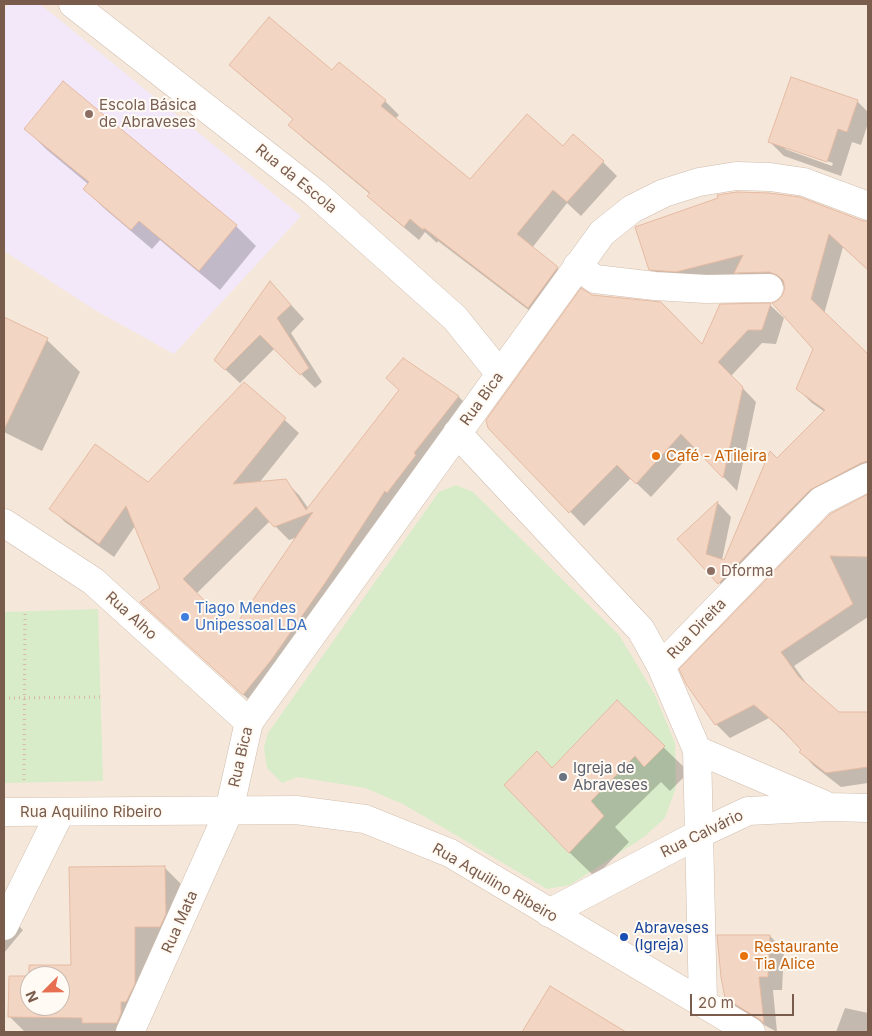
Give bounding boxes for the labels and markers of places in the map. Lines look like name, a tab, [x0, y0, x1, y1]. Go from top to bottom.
place label: Escola Básica de Abraveses	[99, 96, 197, 131]
marker: Escola Básica de Abraveses	[83, 108, 95, 120]
place label: Café - ATileira	[666, 447, 767, 465]
marker: Café - ATileira	[650, 450, 662, 462]
place label: Dforma	[721, 562, 773, 580]
marker: Dforma	[705, 565, 717, 577]
place label: Tiago Mendes Unipessoal LDA	[195, 599, 307, 634]
marker: Tiago Mendes Unipessoal LDA	[179, 611, 191, 623]
place label: Igreja de Abraveses	[573, 759, 648, 794]
marker: Igreja de Abraveses	[557, 771, 569, 783]
place label: Abraveses (Igreja)	[634, 919, 709, 954]
marker: Abraveses (Igreja)	[618, 931, 630, 943]
place label: Restaurante Tia Alice	[754, 938, 839, 973]
marker: Restaurante Tia Alice	[738, 950, 750, 962]

